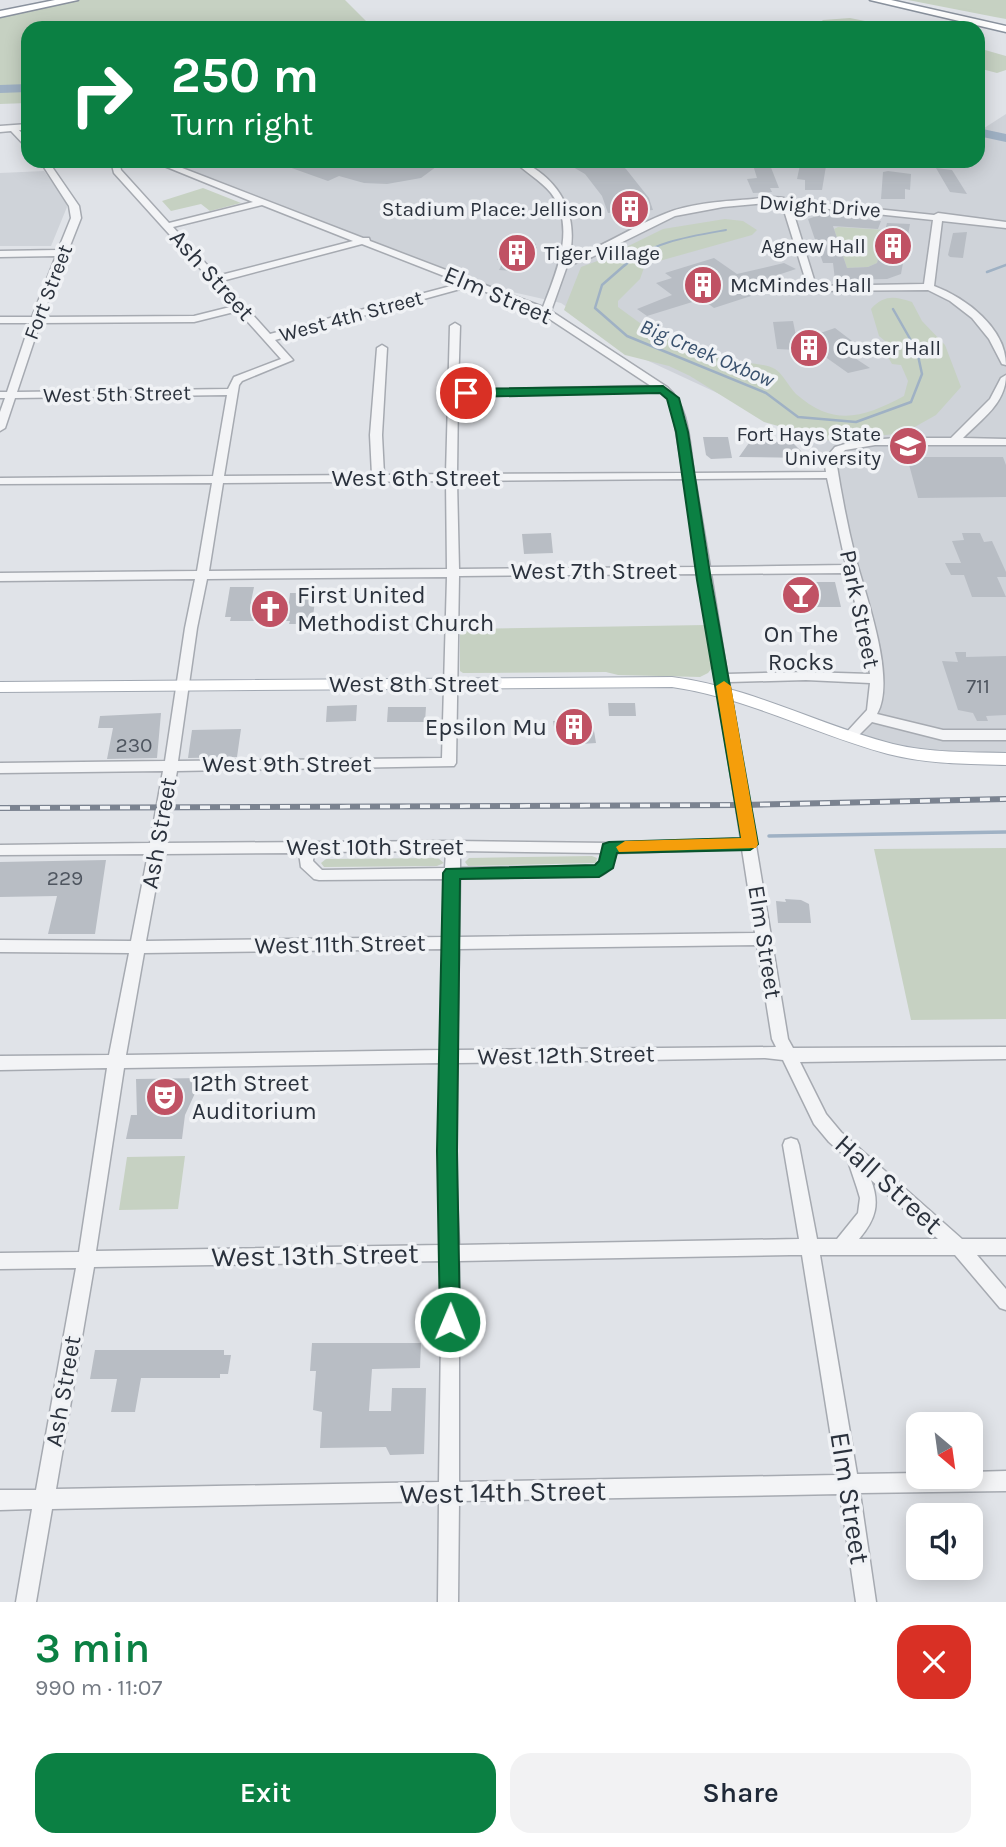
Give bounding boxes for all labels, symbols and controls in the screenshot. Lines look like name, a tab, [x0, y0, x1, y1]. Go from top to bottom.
text: 250 m	[171, 47, 319, 104]
icon: right	[56, 49, 147, 140]
text: Turn right	[171, 106, 313, 143]
building icon: Stadium Place: Jellison	[609, 188, 651, 230]
street label: Dwight Drive	[758, 190, 882, 222]
place label: Stadium Place: Jellison	[382, 197, 603, 221]
street label: Ash Street	[164, 224, 260, 326]
building icon: Agnew Hall	[872, 225, 914, 267]
building icon: Tiger Village	[496, 232, 538, 274]
place label: Agnew Hall	[761, 234, 866, 258]
street label: Fort Street	[19, 241, 77, 343]
place label: Tiger Village	[544, 241, 660, 265]
street label: Elm Street	[440, 260, 556, 330]
building icon: McMindes Hall	[682, 264, 724, 306]
place label: McMindes Hall	[730, 273, 872, 297]
street label: West 4th Street	[277, 285, 426, 347]
water label: Big Creek Oxbow	[637, 314, 779, 392]
building icon: Custer Hall	[788, 327, 830, 369]
place label: Custer Hall	[836, 336, 941, 360]
pin	[436, 363, 496, 423]
icon: arrive	[447, 374, 485, 412]
street label: West 5th Street	[43, 381, 191, 407]
place label: Fort Hays State University	[736, 422, 881, 470]
school or university icon: Fort Hays State University	[887, 425, 929, 467]
street label: West 6th Street	[331, 464, 501, 492]
street label: Park Street	[834, 547, 886, 671]
street label: West 7th Street	[511, 557, 677, 585]
bar icon: On The Rocks	[780, 574, 822, 616]
place label: First United Methodist Church	[297, 581, 494, 637]
church icon: First United Methodist Church	[249, 588, 291, 630]
place label: On The Rocks	[764, 620, 838, 676]
street label: West 8th Street	[329, 670, 499, 698]
house number: 711	[966, 674, 990, 698]
building icon: Epsilon Mu	[553, 706, 595, 748]
place label: Epsilon Mu	[425, 713, 547, 741]
house number: 230	[115, 733, 153, 757]
street label: West 9th Street	[202, 750, 372, 778]
street label: Ash Street	[135, 775, 183, 891]
street label: West 10th Street	[286, 833, 464, 861]
house number: 229	[47, 866, 83, 890]
street label: Elm Street	[742, 883, 788, 1001]
street label: West 11th Street	[254, 929, 426, 959]
street label: West 12th Street	[477, 1039, 655, 1071]
place label: 12th Street Auditorium	[192, 1069, 317, 1125]
theatre icon: 12th Street Auditorium	[144, 1076, 186, 1118]
street label: Hall Street	[828, 1127, 950, 1241]
street label: West 13th Street	[211, 1237, 419, 1273]
position arrow	[413, 1285, 487, 1359]
street label: Ash Street	[39, 1333, 87, 1449]
north arrow	[906, 1412, 984, 1489]
map controls	[906, 1412, 983, 1580]
street label: Elm Street	[823, 1430, 877, 1566]
street label: West 14th Street	[400, 1474, 606, 1510]
button: sound	[906, 1503, 983, 1580]
text: 3 min	[35, 1623, 150, 1673]
button: close	[897, 1625, 971, 1699]
text: 990 m · 11:07	[35, 1674, 162, 1701]
button: Exit	[35, 1753, 496, 1833]
button: Share	[510, 1753, 971, 1833]

